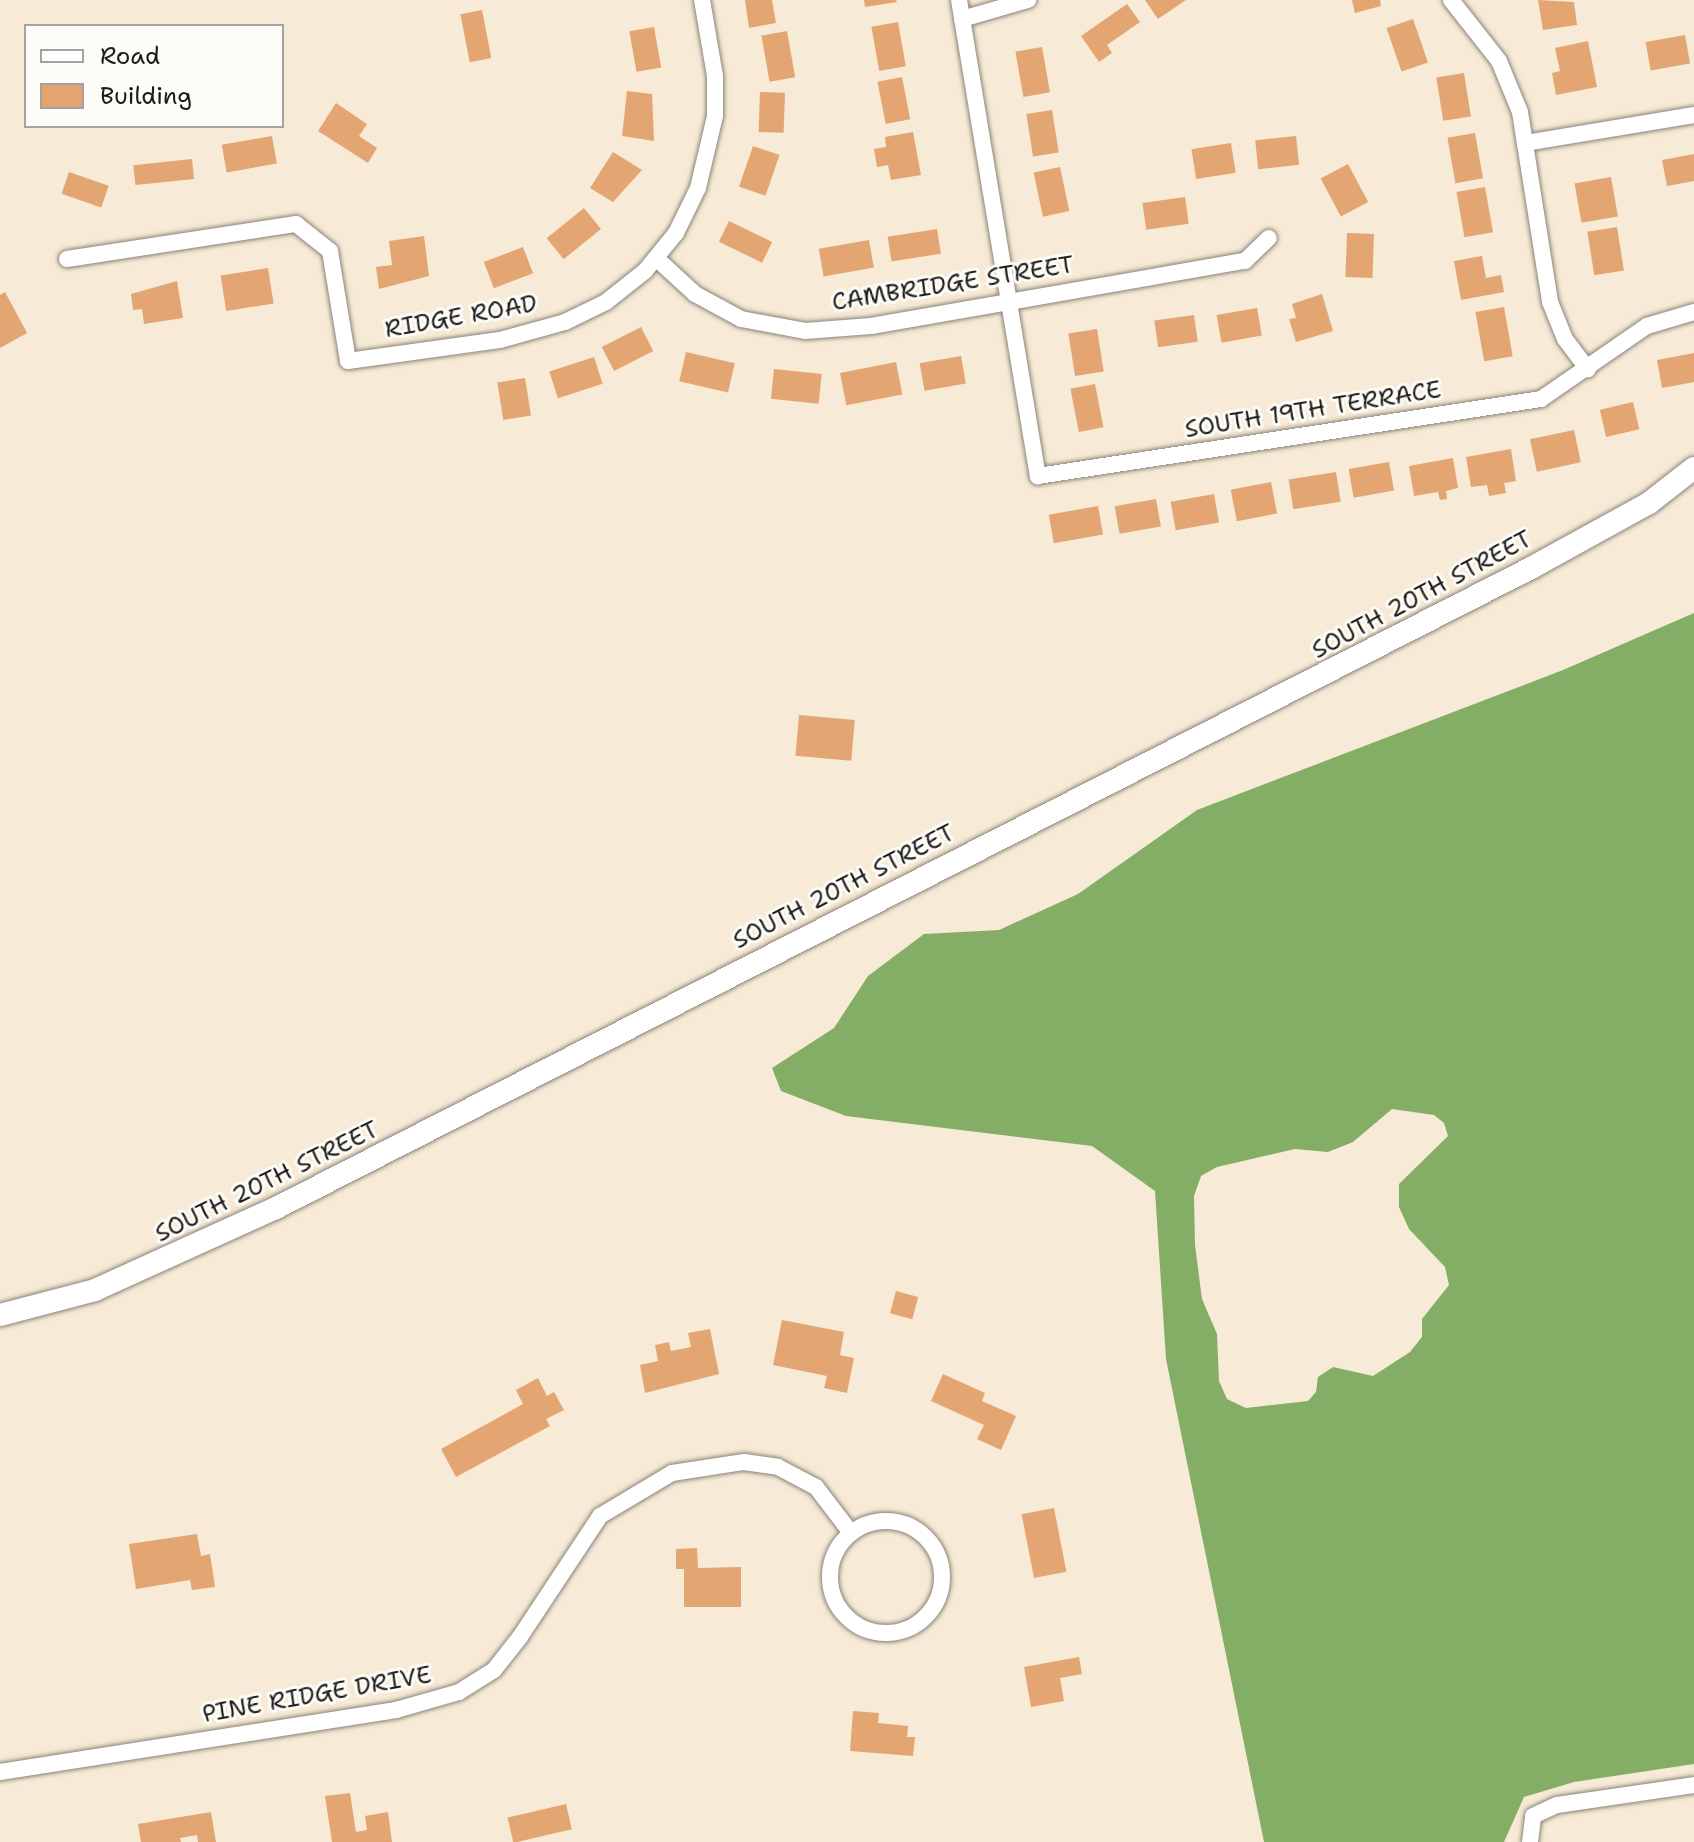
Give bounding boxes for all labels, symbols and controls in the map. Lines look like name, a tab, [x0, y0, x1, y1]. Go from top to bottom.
legend	[24, 24, 284, 128]
text: Road	[100, 40, 160, 72]
text: Building	[100, 80, 192, 112]
street label: CAMBRIDGE STREET	[830, 251, 1076, 317]
street label: RIDGE ROAD	[383, 289, 539, 345]
street label: SOUTH 19TH TERRACE	[1183, 376, 1443, 444]
street label: SOUTH 20TH STREET	[1307, 525, 1537, 665]
street label: SOUTH 20TH STREET	[728, 819, 960, 955]
street label: SOUTH 20TH STREET	[151, 1115, 383, 1249]
street label: PINE RIDGE DRIVE	[200, 1661, 434, 1729]

